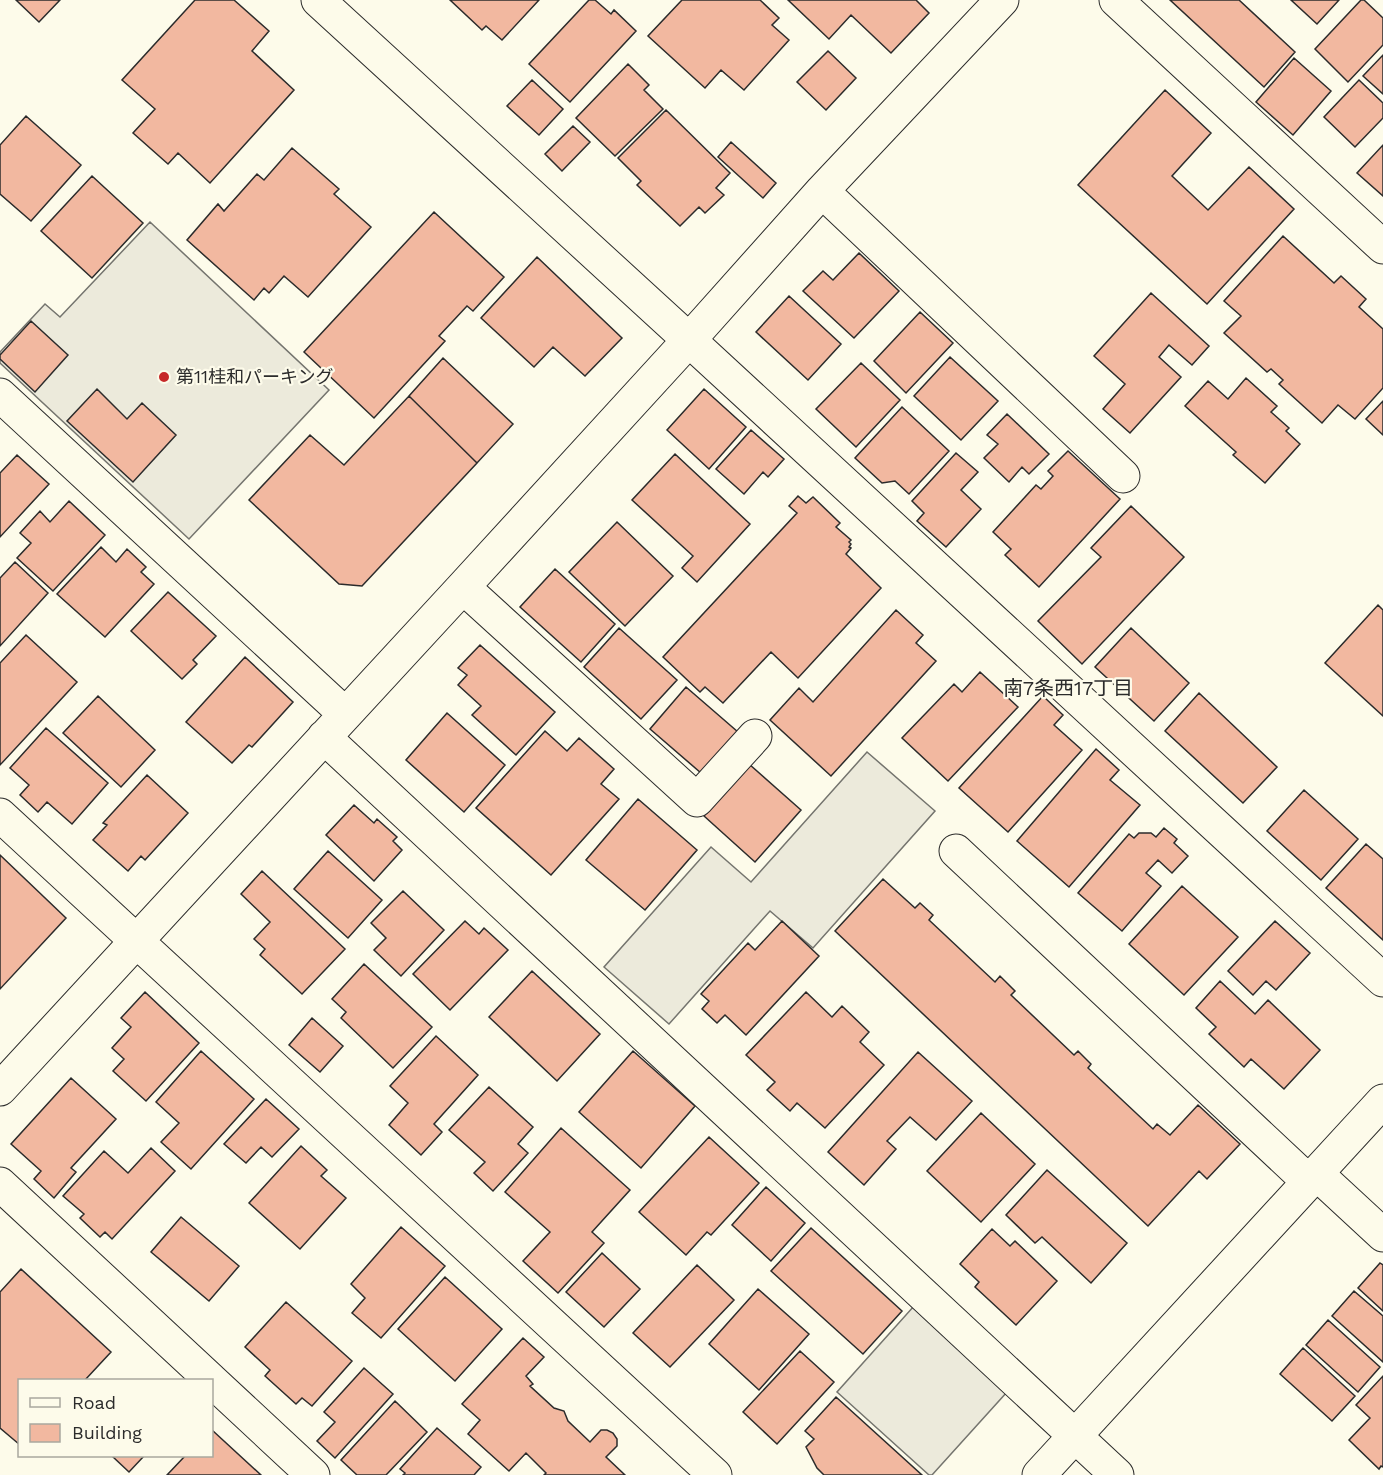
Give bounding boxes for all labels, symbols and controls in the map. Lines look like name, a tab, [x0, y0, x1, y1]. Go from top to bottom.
place label: 第11桂和パーキング	[176, 366, 334, 387]
marker: 第11桂和パーキング	[157, 370, 171, 384]
district label: 南7条西17丁目	[1003, 676, 1133, 700]
legend	[18, 1379, 213, 1457]
text: Road	[72, 1392, 116, 1413]
text: Building	[72, 1422, 142, 1443]

